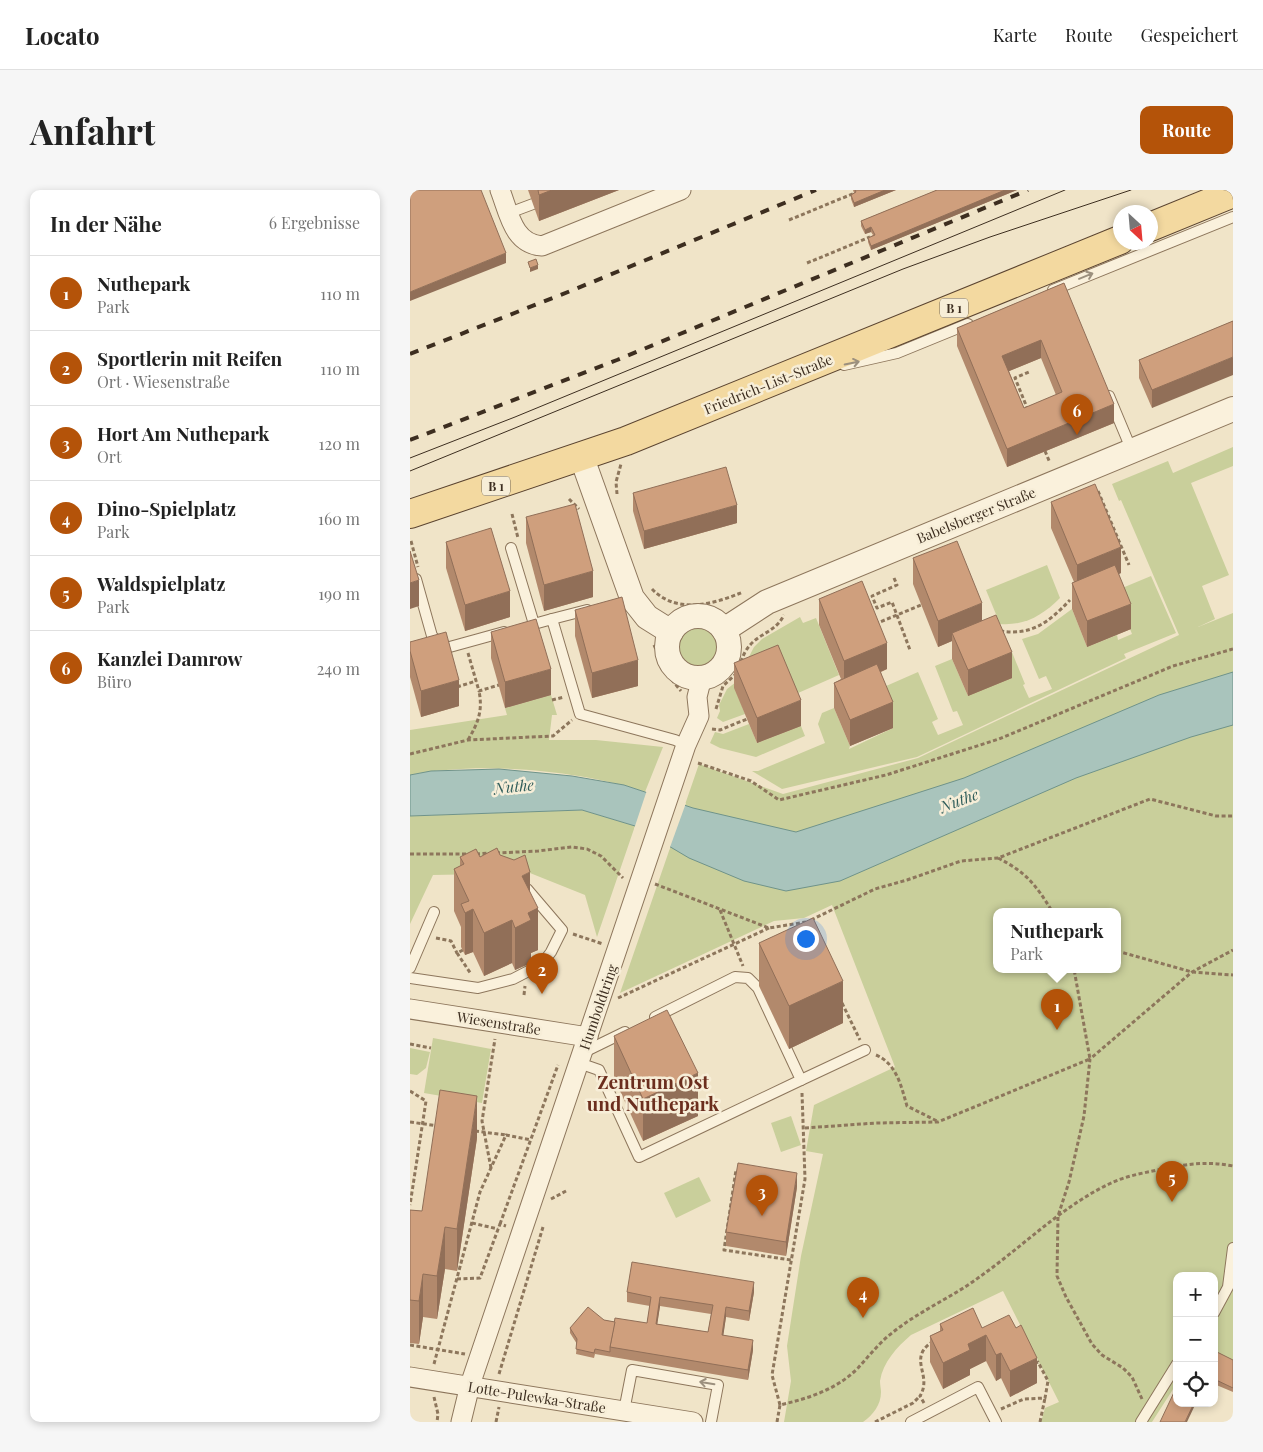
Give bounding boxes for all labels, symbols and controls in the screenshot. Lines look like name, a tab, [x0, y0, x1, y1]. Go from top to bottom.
text: Locato	[25, 19, 99, 51]
text: Karte	[993, 23, 1037, 47]
text: Route	[1065, 23, 1113, 47]
text: Gespeichert	[1141, 23, 1238, 47]
button: Route	[1140, 106, 1233, 154]
text: Anfahrt	[30, 107, 155, 154]
north arrow	[1113, 205, 1158, 250]
text: In der Nähe	[50, 209, 162, 237]
text: 6 Ergebnisse	[269, 212, 360, 233]
text: Nuthepark	[97, 270, 191, 296]
one-way arrow	[1078, 271, 1093, 281]
text: 1	[63, 283, 69, 304]
text: 110 m	[320, 283, 360, 304]
text: Park	[97, 296, 130, 317]
road number: B 1	[940, 299, 968, 318]
text: Sportlerin mit Reifen	[97, 345, 282, 371]
street label: Friedrich-List-Straße	[701, 349, 835, 419]
text: 2	[62, 358, 70, 379]
text: 110 m	[320, 358, 360, 379]
one-way arrow	[843, 358, 859, 367]
text: Ort · Wiesenstraße	[97, 371, 230, 392]
pin: 6	[1061, 394, 1093, 435]
text: Hort Am Nuthepark	[97, 420, 269, 446]
text: 3	[62, 433, 70, 454]
text: 120 m	[319, 433, 360, 454]
text: Ort	[97, 446, 122, 467]
road number: B 1	[482, 476, 510, 496]
street label: Babelsberger Straße	[914, 482, 1038, 548]
text: Dino-Spielplatz	[97, 495, 236, 521]
text: 4	[62, 508, 70, 529]
text: 160 m	[318, 508, 360, 529]
text: Park	[97, 521, 130, 542]
text: Waldspielplatz	[97, 570, 226, 596]
text: 5	[62, 583, 70, 604]
text: 190 m	[318, 583, 360, 604]
text: Park	[97, 596, 130, 617]
text: Kanzlei Damrow	[97, 645, 243, 671]
text: 6	[62, 658, 70, 679]
text: 240 m	[317, 658, 360, 679]
text: Büro	[97, 671, 132, 692]
water label: Nuthe	[491, 774, 535, 798]
water label: Nuthe	[935, 784, 982, 817]
popup	[993, 908, 1121, 973]
text: Nuthepark	[1010, 917, 1104, 943]
your location	[793, 926, 819, 952]
text: Park	[1010, 943, 1043, 964]
pin: 2	[526, 953, 558, 994]
street label: Humboldtring	[574, 961, 622, 1052]
pin: 1	[1041, 989, 1073, 1030]
street label: Wiesenstraße	[455, 1007, 542, 1039]
district label: Zentrum Ost und Nuthepark	[587, 1068, 720, 1116]
pin: 5	[1156, 1161, 1188, 1202]
pin: 3	[746, 1175, 778, 1216]
map controls	[1173, 1272, 1218, 1407]
button: +	[1173, 1272, 1218, 1317]
pin: 4	[847, 1277, 879, 1318]
button: −	[1173, 1317, 1218, 1362]
button: locate	[1173, 1362, 1218, 1407]
street label: Lotte-Pulewka-Straße	[467, 1377, 607, 1417]
one-way arrow	[699, 1377, 715, 1387]

